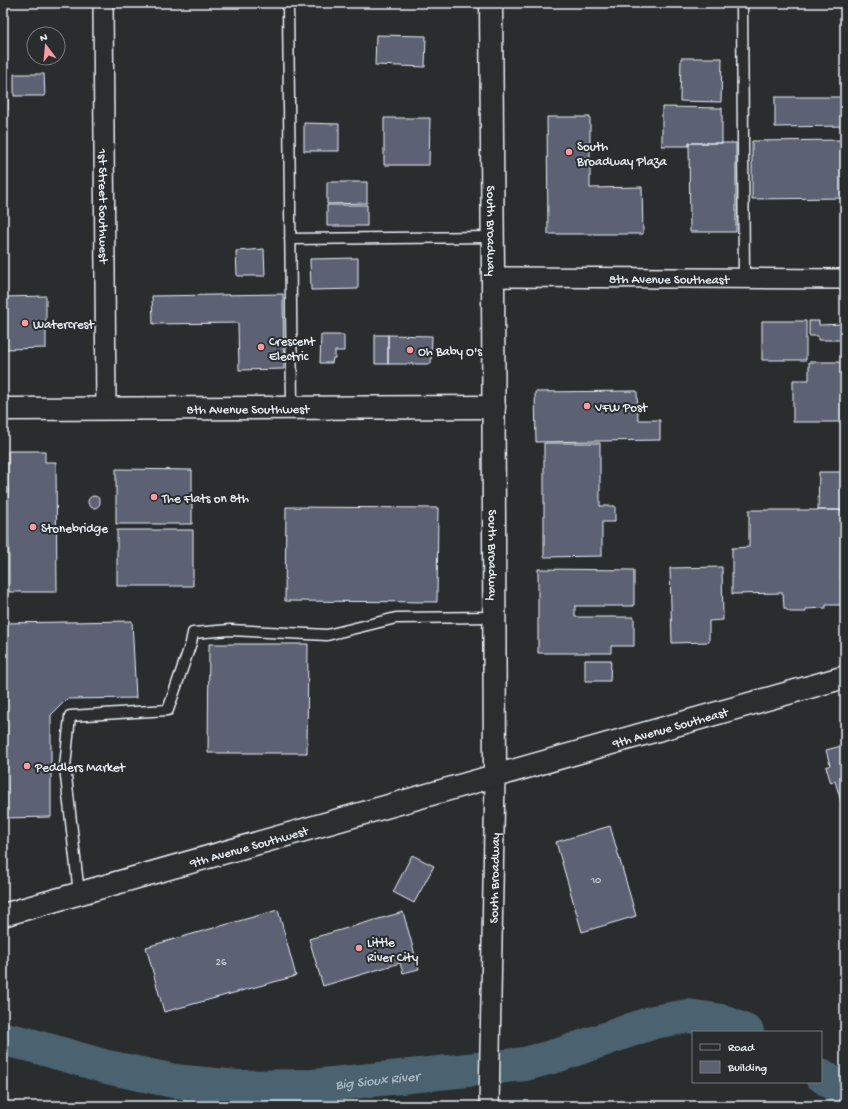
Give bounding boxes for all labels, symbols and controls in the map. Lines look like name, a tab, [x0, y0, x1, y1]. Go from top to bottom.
north arrow	[26, 26, 66, 66]
text: N	[39, 32, 49, 45]
place label: South Broadway Plaza	[576, 140, 668, 170]
marker: South Broadway Plaza	[564, 147, 574, 157]
street label: 1st Street Southwest	[94, 148, 110, 265]
street label: South Broadway	[482, 186, 498, 277]
street label: 8th Avenue Southeast	[609, 273, 731, 288]
marker: Watercrest	[20, 318, 30, 328]
place label: Watercrest	[33, 318, 95, 333]
place label: Crescent Electric	[269, 335, 316, 365]
marker: Crescent Electric	[256, 342, 266, 352]
marker: Oh Baby O's	[405, 345, 415, 355]
place label: Oh Baby O's	[418, 345, 483, 360]
marker: VFW Post	[582, 401, 592, 411]
place label: VFW Post	[594, 401, 649, 416]
street label: 8th Avenue Southwest	[187, 403, 311, 418]
marker: The Flats on 8th	[149, 492, 159, 502]
place label: The Flats on 8th	[161, 492, 249, 507]
street label: South Broadway	[484, 510, 499, 601]
marker: Stonebridge	[28, 522, 38, 532]
place label: Stonebridge	[41, 522, 108, 537]
street label: 9th Avenue Southeast	[610, 705, 732, 753]
marker: Peddlers Market	[22, 761, 32, 771]
place label: Peddlers Market	[34, 761, 127, 776]
street label: 9th Avenue Southwest	[187, 824, 312, 872]
street label: South Broadway	[487, 832, 504, 924]
house number: 10	[590, 875, 601, 887]
place label: Little River City	[367, 936, 419, 966]
marker: Little River City	[354, 943, 364, 953]
house number: 26	[216, 957, 227, 969]
legend	[692, 1031, 822, 1083]
text: Road	[728, 1042, 755, 1056]
text: Building	[727, 1062, 767, 1076]
water label: Big Sioux River	[335, 1069, 423, 1095]

